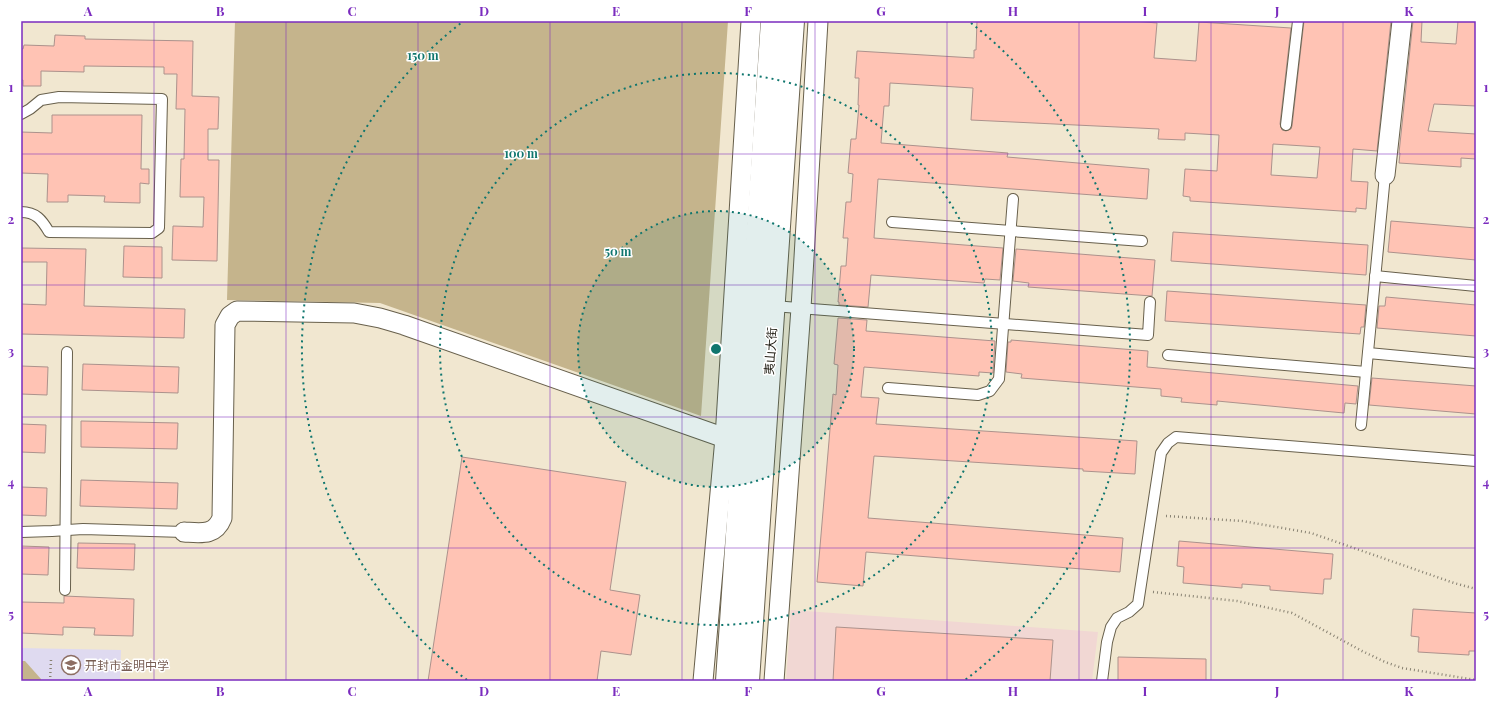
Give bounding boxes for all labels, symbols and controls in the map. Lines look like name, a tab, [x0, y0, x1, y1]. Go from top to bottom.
text: A	[83, 2, 93, 19]
text: B	[216, 2, 225, 19]
text: C	[347, 2, 357, 19]
text: D	[479, 2, 489, 19]
text: E	[612, 2, 620, 19]
text: F	[744, 2, 752, 19]
text: G	[876, 2, 886, 19]
text: H	[1008, 2, 1018, 19]
text: I	[1143, 2, 1148, 19]
text: J	[1274, 2, 1280, 19]
text: K	[1404, 2, 1414, 19]
text: 150 m	[407, 47, 439, 63]
text: 1	[9, 78, 14, 95]
text: 1	[1484, 78, 1489, 95]
text: 100 m	[504, 145, 538, 161]
text: 2	[8, 210, 15, 227]
text: 2	[1483, 210, 1490, 227]
text: 50 m	[605, 243, 632, 259]
street label: 夷山大街	[760, 326, 780, 376]
text: 3	[8, 342, 14, 359]
centre of rings	[709, 342, 723, 356]
text: 3	[1483, 342, 1489, 359]
text: 4	[8, 473, 15, 490]
text: 4	[1483, 473, 1490, 490]
text: 5	[8, 605, 14, 622]
text: 5	[1483, 605, 1489, 622]
school or university icon: 开封市金明中学	[60, 654, 82, 676]
place label: 开封市金明中学	[85, 657, 169, 673]
text: A	[83, 682, 93, 699]
text: B	[216, 682, 225, 699]
text: C	[347, 682, 357, 699]
text: D	[479, 682, 489, 699]
text: E	[612, 682, 620, 699]
text: F	[744, 682, 752, 699]
text: G	[876, 682, 886, 699]
text: H	[1008, 682, 1018, 699]
text: I	[1143, 682, 1148, 699]
text: J	[1274, 682, 1280, 699]
text: K	[1404, 682, 1414, 699]

